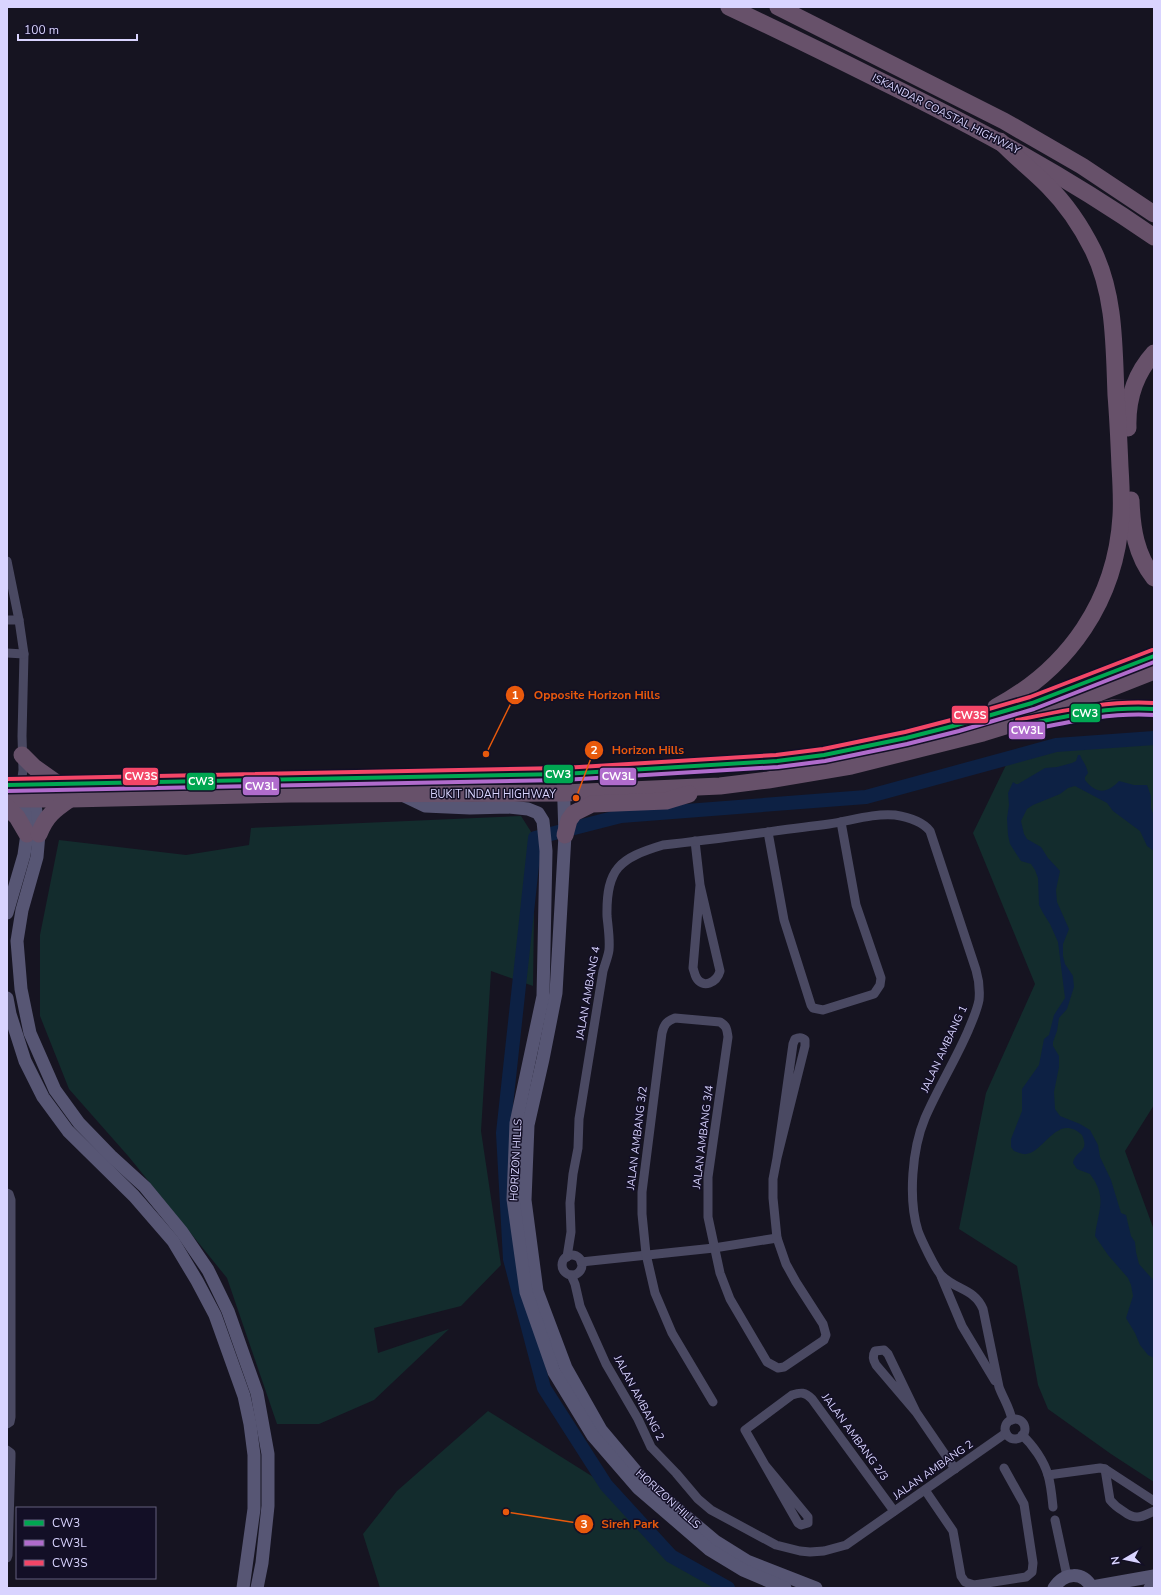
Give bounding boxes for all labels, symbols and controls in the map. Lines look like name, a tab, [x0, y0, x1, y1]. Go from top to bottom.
scale bar	[18, 16, 137, 42]
text: 100 m	[24, 22, 59, 38]
street label: ISKANDAR COASTAL HIGHWAY	[869, 70, 1023, 158]
callout: Opposite Horizon Hills	[505, 683, 668, 707]
text: 1	[511, 687, 519, 703]
text: Opposite Horizon Hills	[534, 687, 660, 703]
line badge: CW3	[1070, 703, 1101, 723]
line badge: CW3S	[951, 705, 989, 724]
text: CW3	[1072, 706, 1098, 721]
text: CW3S	[953, 708, 987, 723]
line badge: CW3L	[1008, 721, 1046, 740]
text: CW3L	[1011, 723, 1043, 738]
callout: Horizon Hills	[584, 738, 693, 762]
text: 2	[590, 742, 598, 758]
text: Horizon Hills	[612, 742, 684, 758]
line badge: CW3	[543, 764, 574, 784]
line badge: CW3S	[122, 767, 159, 786]
text: CW3	[545, 767, 571, 782]
line badge: CW3L	[599, 767, 637, 786]
text: CW3S	[124, 769, 158, 784]
text: CW3L	[602, 769, 634, 784]
line badge: CW3	[186, 772, 216, 791]
text: CW3	[188, 774, 214, 789]
line badge: CW3L	[242, 776, 280, 796]
text: CW3L	[245, 779, 277, 794]
street label: BUKIT INDAH HIGHWAY	[430, 787, 556, 802]
street label: JALAN AMBANG 4	[572, 945, 604, 1042]
street label: JALAN AMBANG 1	[917, 1003, 971, 1096]
street label: JALAN AMBANG 3/4	[689, 1084, 717, 1191]
street label: JALAN AMBANG 3/2	[623, 1085, 651, 1192]
street label: HORIZON HILLS	[506, 1118, 526, 1202]
street label: JALAN AMBANG 2	[610, 1352, 668, 1443]
street label: JALAN AMBANG 2/3	[818, 1390, 892, 1484]
street label: JALAN AMBANG 2	[889, 1437, 976, 1504]
street label: HORIZON HILLS	[632, 1466, 704, 1532]
legend	[16, 1507, 156, 1579]
callout: Sireh Park	[574, 1512, 667, 1536]
text: CW3	[52, 1515, 80, 1531]
text: 3	[580, 1516, 588, 1532]
text: Sireh Park	[601, 1516, 659, 1532]
text: CW3L	[52, 1535, 87, 1551]
north arrow	[1105, 1539, 1145, 1579]
text: CW3S	[52, 1555, 88, 1571]
text: N	[1108, 1555, 1124, 1566]

